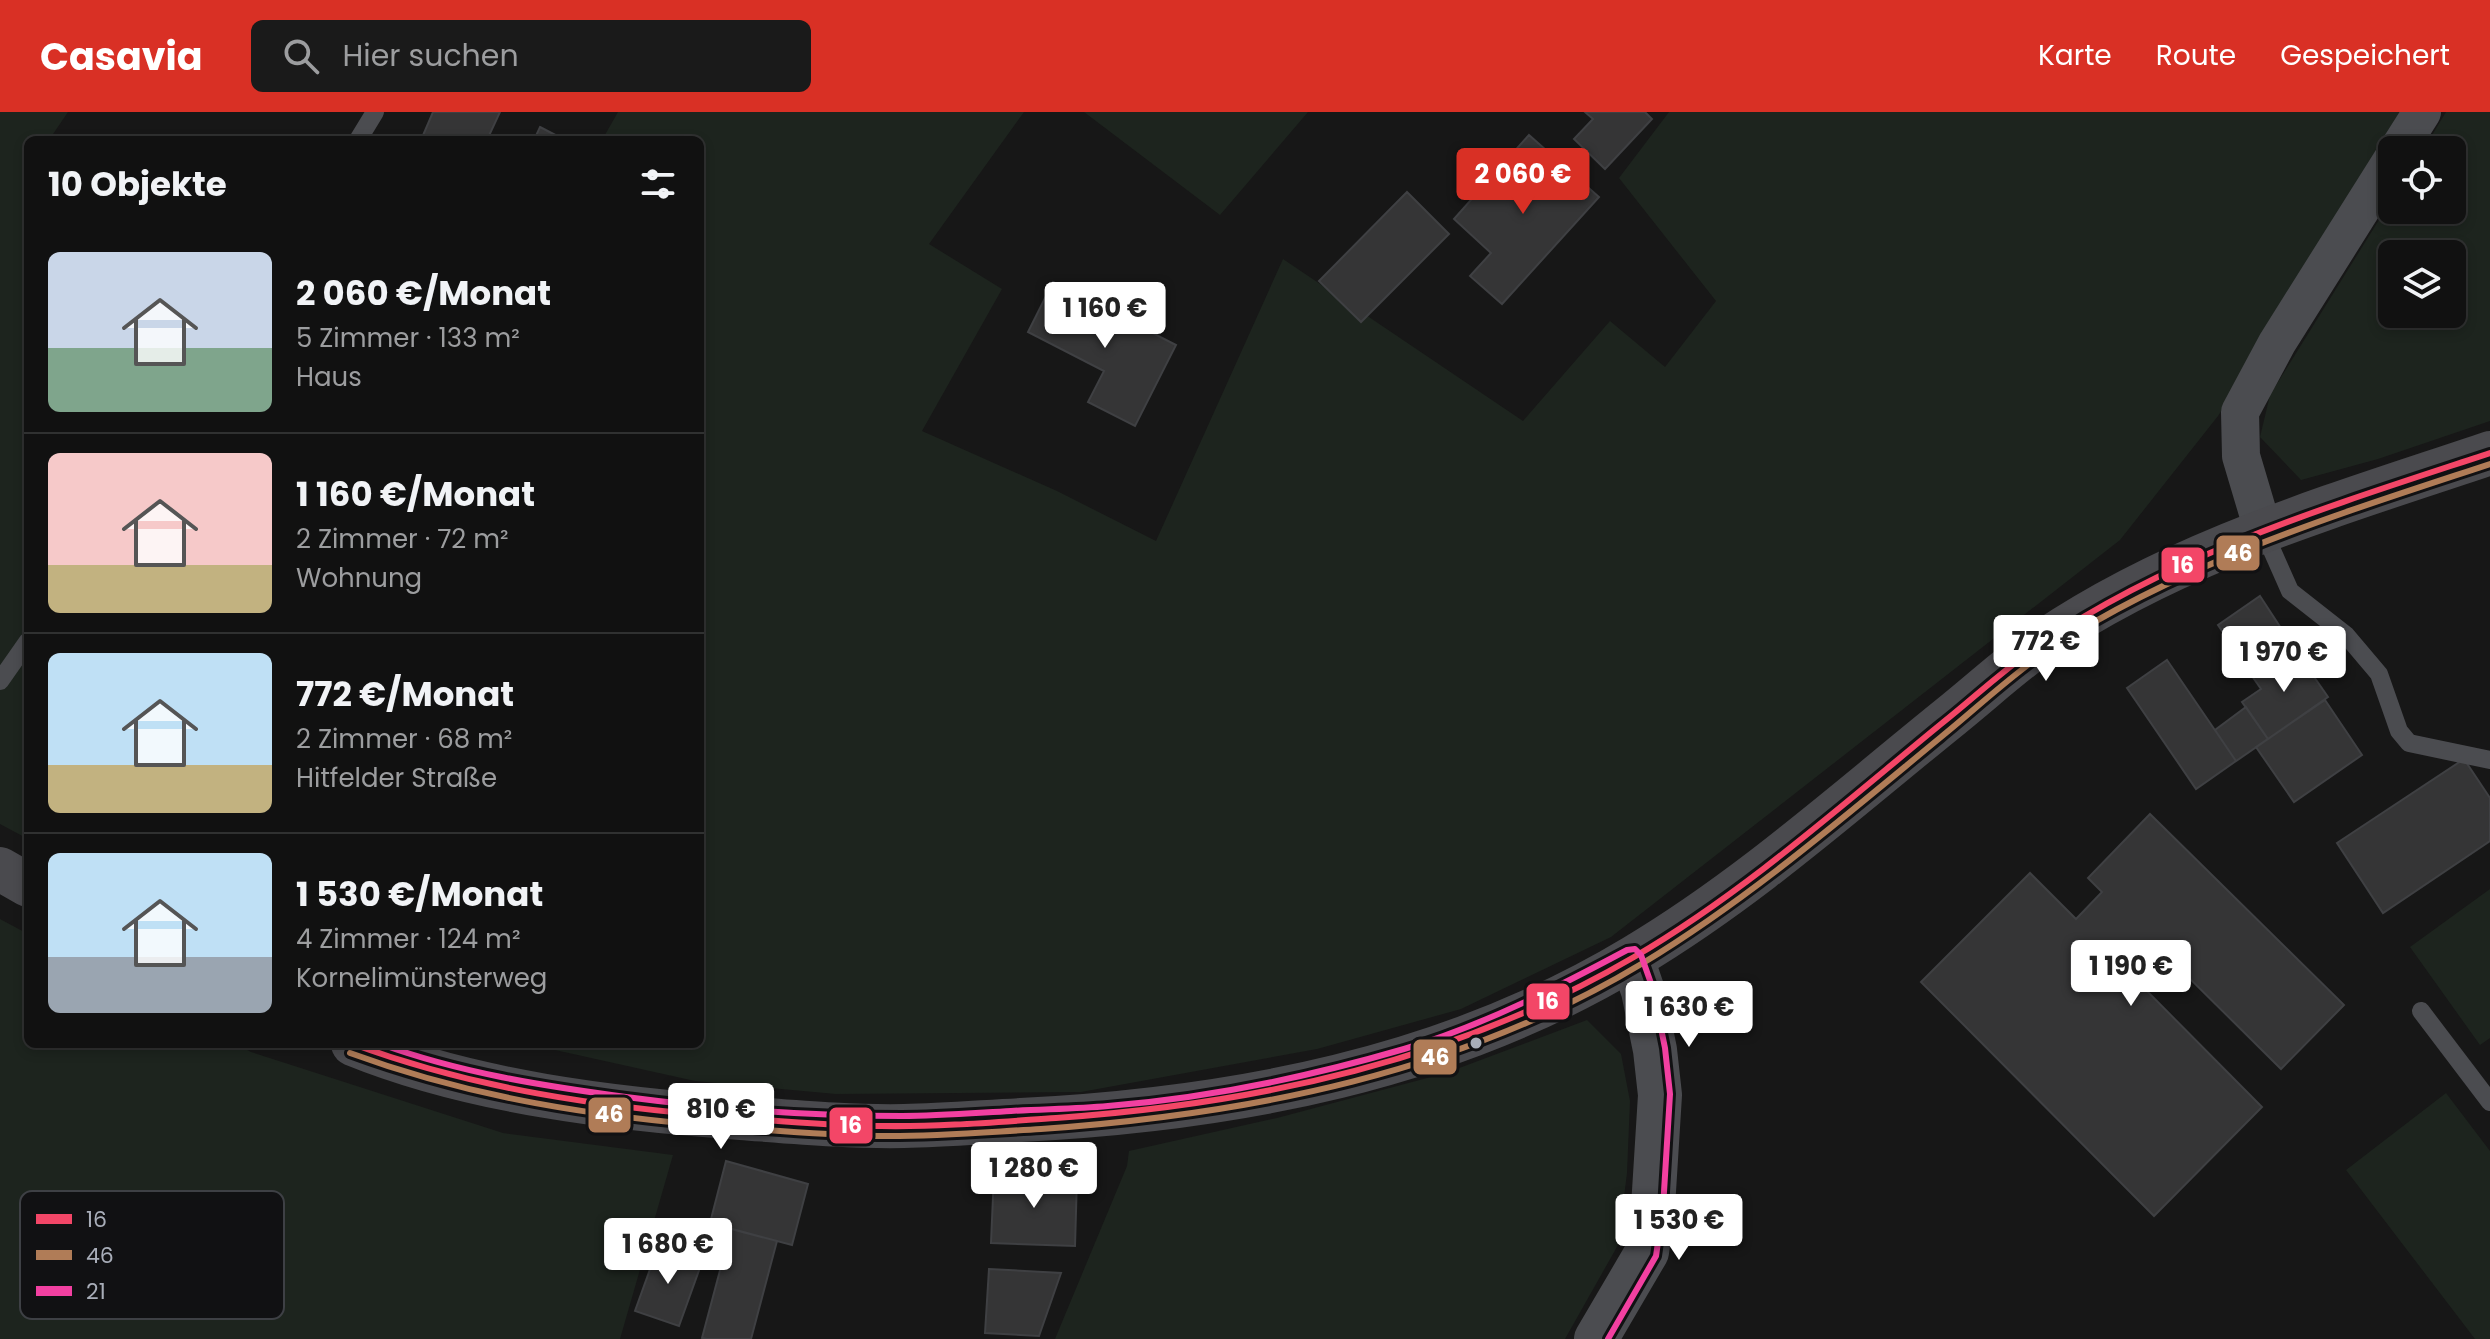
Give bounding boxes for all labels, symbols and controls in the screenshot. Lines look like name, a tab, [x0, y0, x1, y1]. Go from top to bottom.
search box	[251, 20, 811, 92]
text: Casavia	[40, 30, 203, 83]
icon: search	[279, 34, 323, 78]
text: Hier suchen	[343, 34, 519, 77]
text: Karte	[2038, 36, 2112, 75]
text: Route	[2156, 36, 2236, 75]
text: Gespeichert	[2280, 36, 2450, 75]
map controls	[2378, 136, 2466, 328]
button: locate	[2378, 136, 2466, 224]
pin: 2 060 €	[1449, 148, 1597, 216]
text: 2 060 €	[1474, 156, 1572, 192]
text: 10 Objekte	[48, 160, 227, 208]
icon: filters	[636, 162, 680, 206]
button: layers	[2378, 240, 2466, 328]
text: 2 060 €/Monat	[296, 269, 551, 317]
pin: 1 160 €	[1031, 282, 1179, 350]
icon: home	[112, 284, 208, 380]
text: 1 160 €	[1063, 290, 1147, 326]
text: 5 Zimmer · 133 m²	[296, 320, 520, 356]
text: Haus	[296, 359, 362, 395]
text: 1 160 €/Monat	[296, 470, 535, 518]
icon: home	[112, 485, 208, 581]
text: 2 Zimmer · 72 m²	[296, 521, 509, 557]
line badge: 46	[2215, 534, 2261, 572]
text: 46	[2224, 538, 2252, 569]
line badge: 16	[2160, 546, 2206, 584]
text: 16	[2172, 550, 2194, 581]
text: Wohnung	[296, 560, 422, 596]
pin: 772 €	[1990, 615, 2102, 683]
text: 772 €	[2012, 623, 2080, 659]
pin: 1 970 €	[2210, 626, 2358, 694]
text: 1 970 €	[2240, 634, 2328, 670]
text: 772 €/Monat	[296, 670, 514, 718]
icon: home	[112, 685, 208, 781]
text: 2 Zimmer · 68 m²	[296, 721, 512, 757]
text: Hitfelder Straße	[296, 760, 497, 796]
text: 1 530 €/Monat	[296, 870, 543, 918]
icon: home	[112, 885, 208, 981]
text: 4 Zimmer · 124 m²	[296, 921, 520, 957]
pin: 1 190 €	[2057, 940, 2205, 1008]
text: 1 190 €	[2089, 948, 2173, 984]
text: Kornelimünsterweg	[296, 960, 547, 996]
pin: 1 630 €	[1615, 981, 1763, 1049]
line badge: 16	[1525, 982, 1571, 1021]
text: 16	[1537, 986, 1559, 1017]
text: 1 630 €	[1644, 989, 1734, 1025]
unlabelled marker	[1468, 1035, 1484, 1051]
line badge: 46	[1412, 1038, 1458, 1076]
text: 46	[1421, 1042, 1449, 1073]
pin: 810 €	[665, 1083, 777, 1151]
text: 810 €	[686, 1091, 756, 1127]
line badge: 46	[587, 1096, 632, 1134]
text: 46	[595, 1099, 623, 1130]
line badge: 16	[828, 1106, 874, 1145]
text: 16	[840, 1110, 862, 1141]
pin: 1 280 €	[960, 1142, 1108, 1210]
text: 1 280 €	[989, 1150, 1079, 1186]
legend	[20, 1191, 284, 1319]
pin: 1 530 €	[1605, 1194, 1753, 1262]
text: 1 530 €	[1633, 1202, 1725, 1238]
text: 16	[86, 1204, 107, 1235]
pin: 1 680 €	[594, 1218, 742, 1286]
text: 1 680 €	[622, 1226, 714, 1262]
text: 46	[86, 1240, 114, 1271]
text: 21	[86, 1276, 106, 1307]

